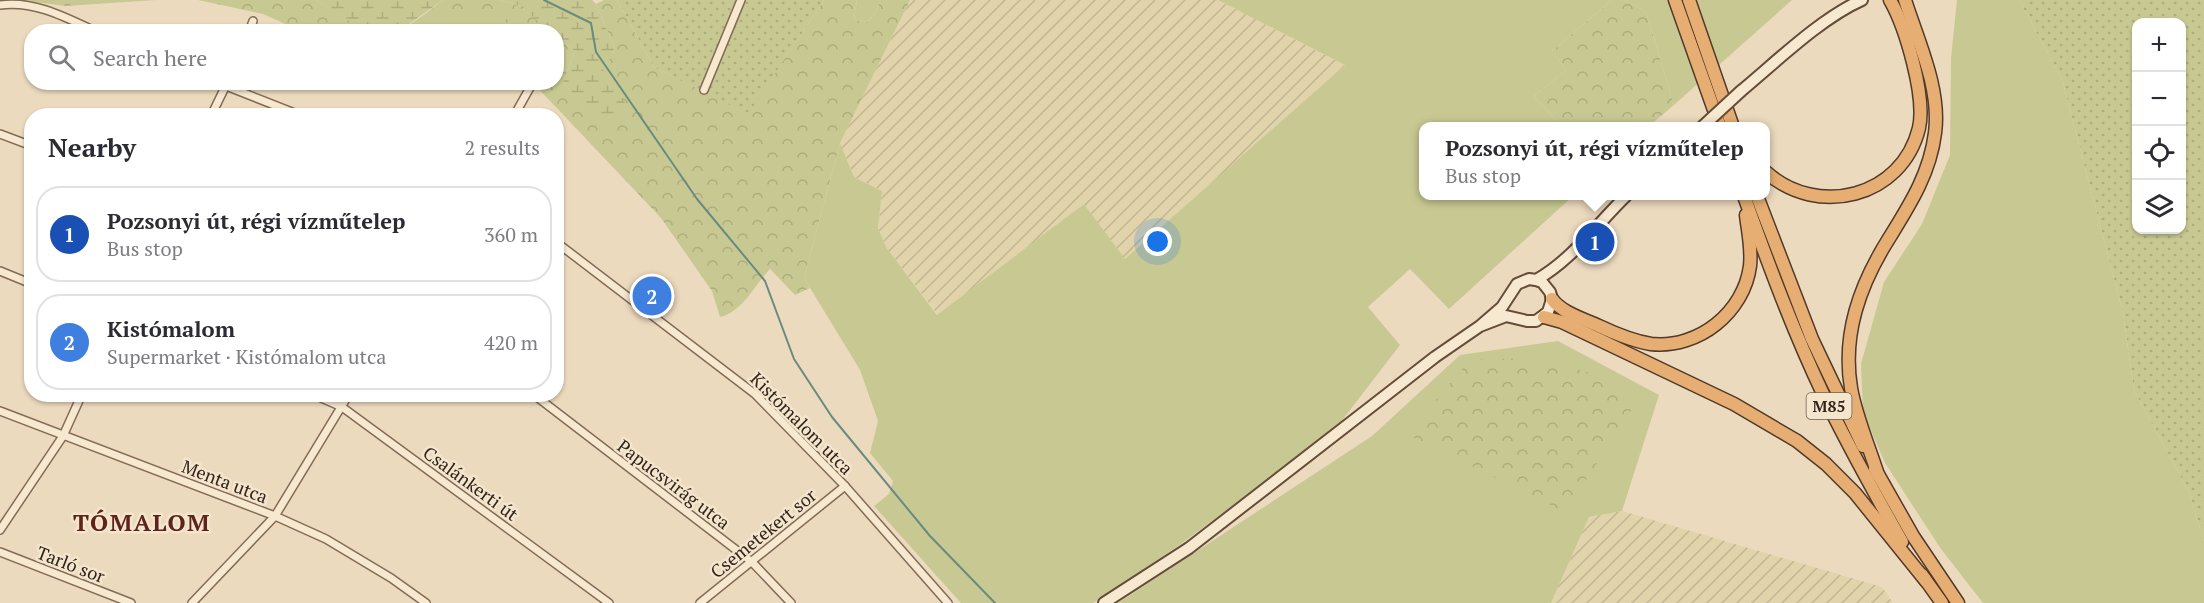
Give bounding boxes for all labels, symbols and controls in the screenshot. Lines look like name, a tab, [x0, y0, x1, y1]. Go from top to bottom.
map controls	[2132, 18, 2186, 234]
button: +	[2132, 18, 2186, 72]
search box	[24, 24, 564, 90]
icon: search	[45, 41, 78, 74]
text: Search here	[93, 43, 207, 72]
button: −	[2132, 72, 2186, 126]
popup	[1419, 122, 1770, 200]
button: locate	[2132, 126, 2186, 180]
text: Nearby	[48, 130, 136, 164]
text: Pozsonyi út, régi vízműtelep	[1445, 133, 1744, 162]
text: 2 results	[465, 134, 540, 161]
text: Bus stop	[1445, 162, 1521, 189]
button: layers	[2132, 180, 2186, 234]
text: Pozsonyi út, régi vízműtelep	[107, 206, 406, 235]
pin: 1	[1576, 220, 1614, 264]
text: 1	[64, 221, 75, 248]
text: 360 m	[484, 221, 538, 248]
your location	[1143, 227, 1172, 256]
text: Bus stop	[107, 235, 183, 262]
pin: 2	[632, 274, 672, 318]
text: Kistómalom	[107, 314, 235, 343]
text: 2	[64, 329, 75, 356]
text: 420 m	[484, 329, 538, 356]
text: Supermarket · Kistómalom utca	[107, 343, 386, 370]
street label: Kistómalom utca	[745, 366, 859, 480]
road number: M85	[1806, 393, 1852, 419]
street label: Papucsvirág utca	[613, 434, 735, 534]
street label: Csalánkerti út	[419, 440, 524, 526]
street label: Menta utca	[179, 454, 271, 508]
street label: Csemetekert sor	[705, 483, 821, 583]
district label: TÓMALOM	[73, 506, 211, 538]
street label: Tarló sor	[34, 540, 109, 588]

